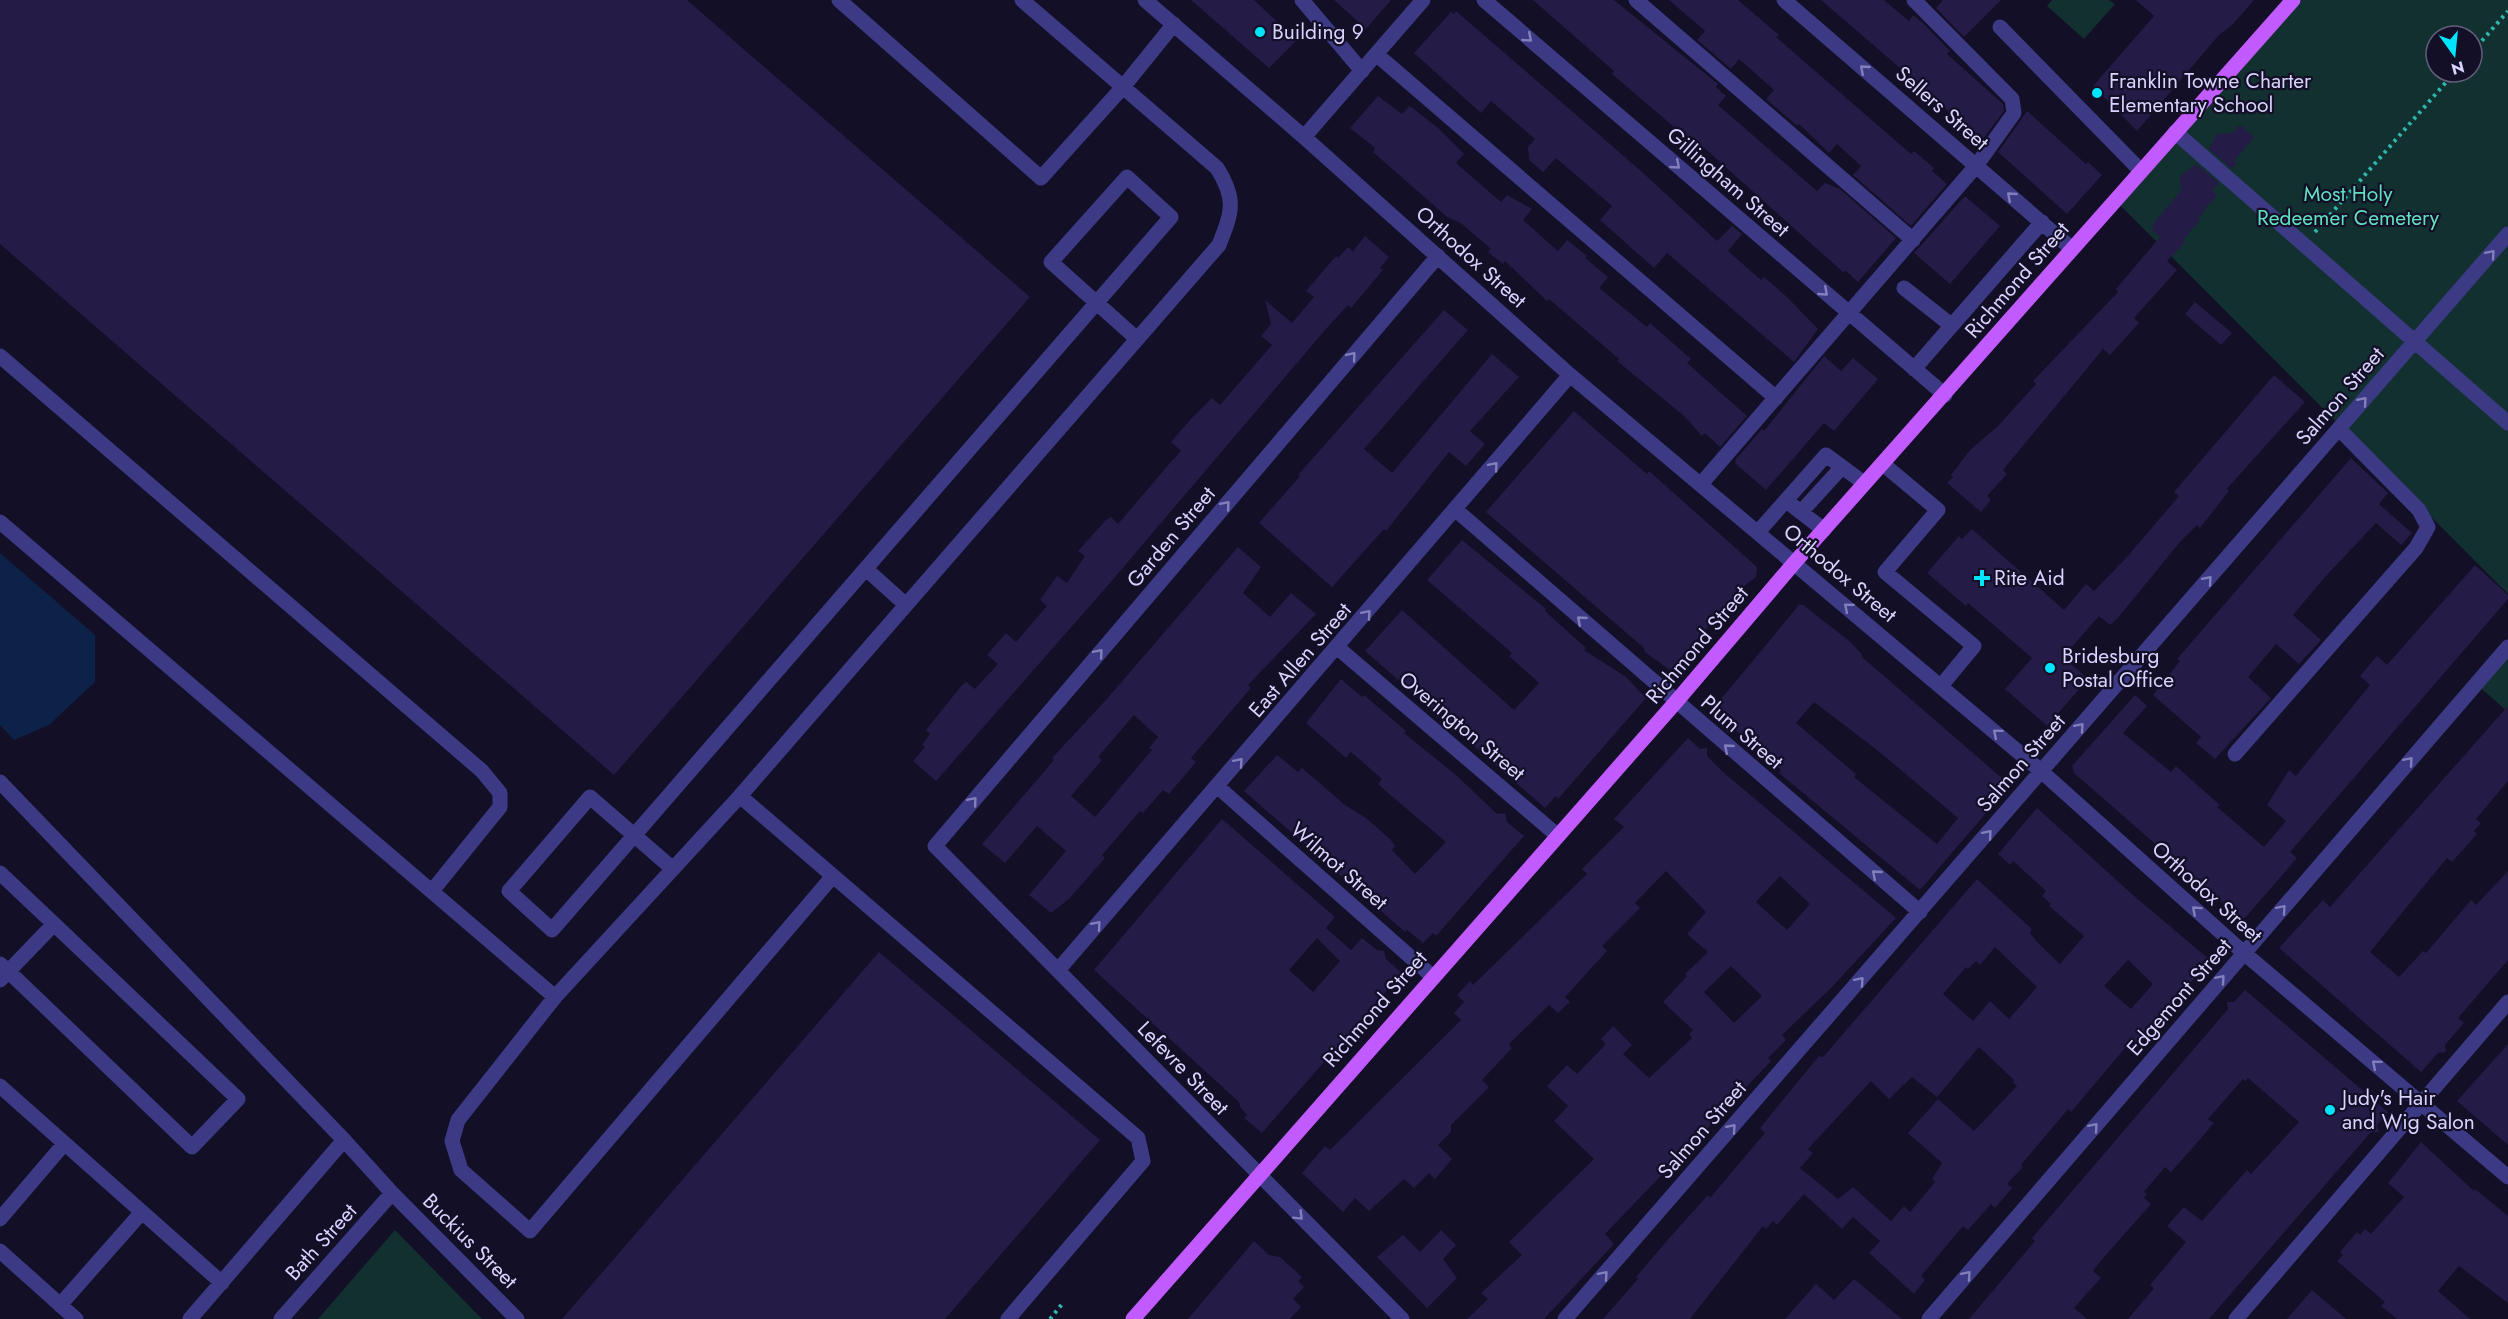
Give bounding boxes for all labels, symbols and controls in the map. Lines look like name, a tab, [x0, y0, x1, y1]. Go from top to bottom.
place label: Building 9	[1272, 17, 1364, 47]
north arrow	[2424, 24, 2484, 84]
marker: Building 9	[1253, 25, 1267, 39]
one-way arrow	[1522, 31, 1532, 42]
text: N	[2449, 55, 2467, 81]
street label: Sellers Street	[1889, 59, 1995, 157]
one-way arrow	[1860, 65, 1871, 76]
place label: Franklin Towne Charter Elementary School	[2109, 66, 2312, 120]
marker: Franklin Towne Charter Elementary School	[2090, 86, 2104, 100]
street label: Gillingham Street	[1660, 120, 1796, 244]
one-way arrow	[1670, 158, 1680, 169]
park label: Most Holy Redeemer Cemetery	[2257, 179, 2440, 233]
one-way arrow	[2007, 192, 2018, 203]
street label: Orthodox Street	[1409, 199, 1533, 315]
street label: Richmond Street	[1958, 215, 2076, 345]
one-way arrow	[2484, 250, 2495, 261]
one-way arrow	[1817, 285, 1828, 296]
street label: Salmon Street	[2289, 340, 2391, 452]
one-way arrow	[1345, 352, 1356, 363]
one-way arrow	[2356, 397, 2367, 408]
one-way arrow	[1486, 462, 1497, 473]
street label: Garden Street	[1120, 480, 1222, 594]
one-way arrow	[1219, 501, 1230, 512]
street label: Orthodox Street	[1777, 517, 1903, 629]
place label: Rite Aid	[1994, 563, 2065, 593]
marker: Rite Aid	[1975, 571, 1989, 585]
one-way arrow	[2201, 576, 2212, 587]
street label: Richmond Street	[1639, 580, 1755, 710]
street label: East Allen Street	[1242, 596, 1358, 724]
one-way arrow	[1844, 604, 1855, 615]
one-way arrow	[1360, 611, 1371, 621]
one-way arrow	[1577, 616, 1587, 627]
place label: Bridesburg Postal Office	[2062, 641, 2174, 695]
one-way arrow	[1092, 649, 1103, 660]
marker: Bridesburg Postal Office	[2043, 661, 2057, 675]
street label: Overington Street	[1393, 664, 1531, 788]
street label: Plum Street	[1694, 688, 1790, 776]
street label: Salmon Street	[1970, 707, 2072, 819]
one-way arrow	[2073, 723, 2084, 734]
one-way arrow	[1993, 730, 2004, 741]
one-way arrow	[1724, 744, 1735, 755]
one-way arrow	[2402, 757, 2413, 768]
one-way arrow	[1232, 758, 1243, 769]
one-way arrow	[965, 797, 976, 808]
street label: Wilmot Street	[1284, 815, 1394, 917]
one-way arrow	[1981, 830, 1992, 841]
street label: Orthodox Street	[2145, 834, 2269, 950]
one-way arrow	[1872, 870, 1883, 881]
one-way arrow	[2275, 905, 2286, 916]
one-way arrow	[2192, 906, 2203, 917]
one-way arrow	[1090, 921, 1101, 932]
street label: Edgemont Street	[2120, 932, 2238, 1062]
street label: Richmond Street	[1316, 944, 1434, 1074]
one-way arrow	[2214, 975, 2225, 986]
one-way arrow	[1853, 977, 1864, 988]
street label: Lefevre Street	[1130, 1014, 1236, 1122]
one-way arrow	[2372, 1061, 2383, 1072]
street label: Salmon Street	[1651, 1074, 1753, 1186]
place label: Judy's Hair and Wig Salon	[2339, 1083, 2475, 1137]
marker: Judy's Hair and Wig Salon	[2323, 1103, 2337, 1117]
one-way arrow	[2087, 1123, 2098, 1134]
one-way arrow	[1725, 1124, 1736, 1135]
street label: Buckius Street	[416, 1187, 524, 1295]
street label: Bath Street	[278, 1197, 364, 1287]
one-way arrow	[1292, 1209, 1303, 1220]
one-way arrow	[1597, 1271, 1608, 1282]
one-way arrow	[1960, 1271, 1971, 1282]

